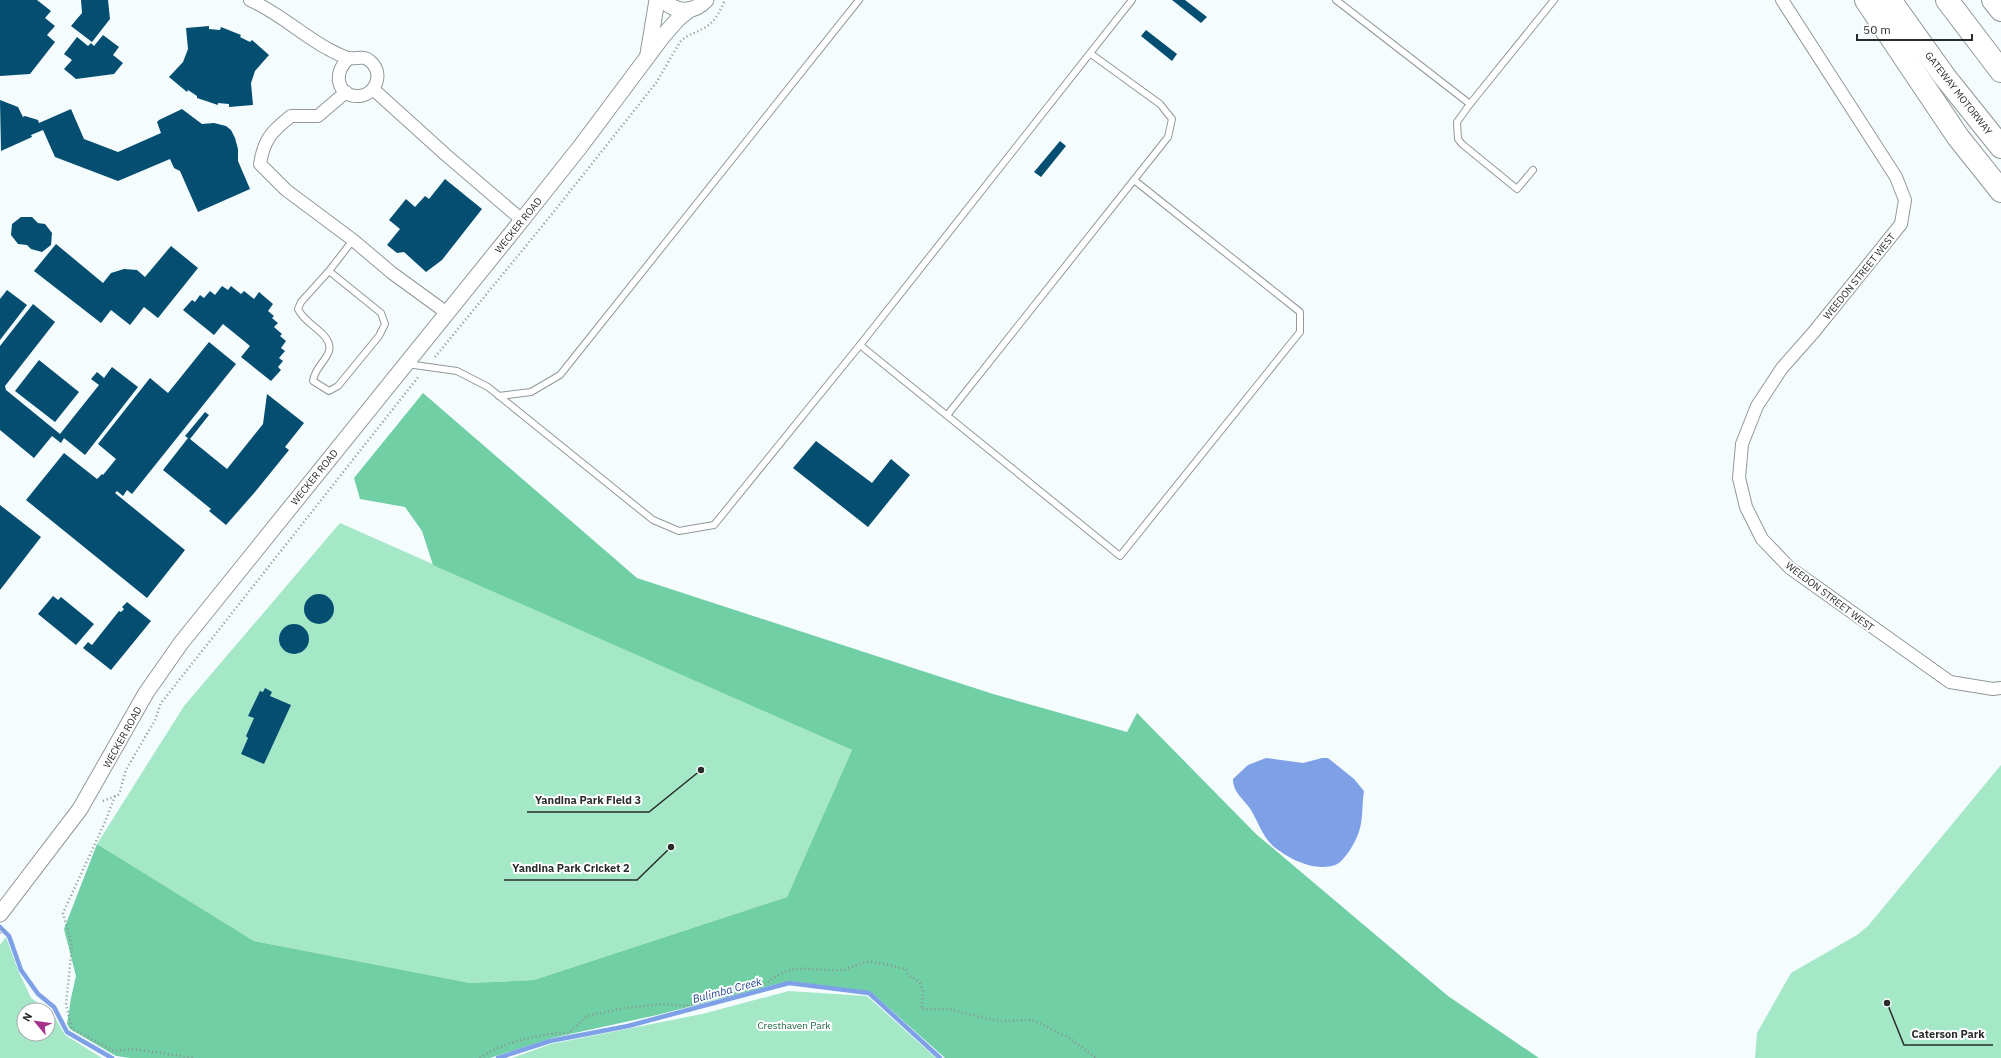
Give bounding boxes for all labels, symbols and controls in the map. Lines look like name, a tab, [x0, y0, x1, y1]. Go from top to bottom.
scale bar	[1857, 16, 1972, 42]
text: 50 m	[1863, 22, 1891, 37]
street label: GATEWAY MOTORWAY	[1922, 49, 1995, 137]
street label: WECKER ROAD	[492, 194, 545, 256]
street label: WEEDON STREET WEST	[1821, 230, 1898, 322]
street label: WECKER ROAD	[288, 446, 341, 508]
street label: WEEDON STREET WEST	[1783, 559, 1877, 634]
street label: WECKER ROAD	[100, 704, 145, 770]
callout: Yandina Park Field 3	[527, 789, 649, 812]
text: Yandina Park Field 3	[535, 793, 641, 807]
callout: Yandina Park Cricket 2	[504, 857, 637, 880]
text: Yandina Park Cricket 2	[512, 861, 630, 875]
water label: Bulimba Creek	[691, 974, 763, 1006]
north arrow	[16, 1002, 56, 1042]
text: N	[19, 1010, 35, 1024]
park label: Cresthaven Park	[757, 1019, 831, 1032]
callout: Caterson Park	[1904, 1022, 1993, 1045]
text: Caterson Park	[1911, 1027, 1985, 1041]

